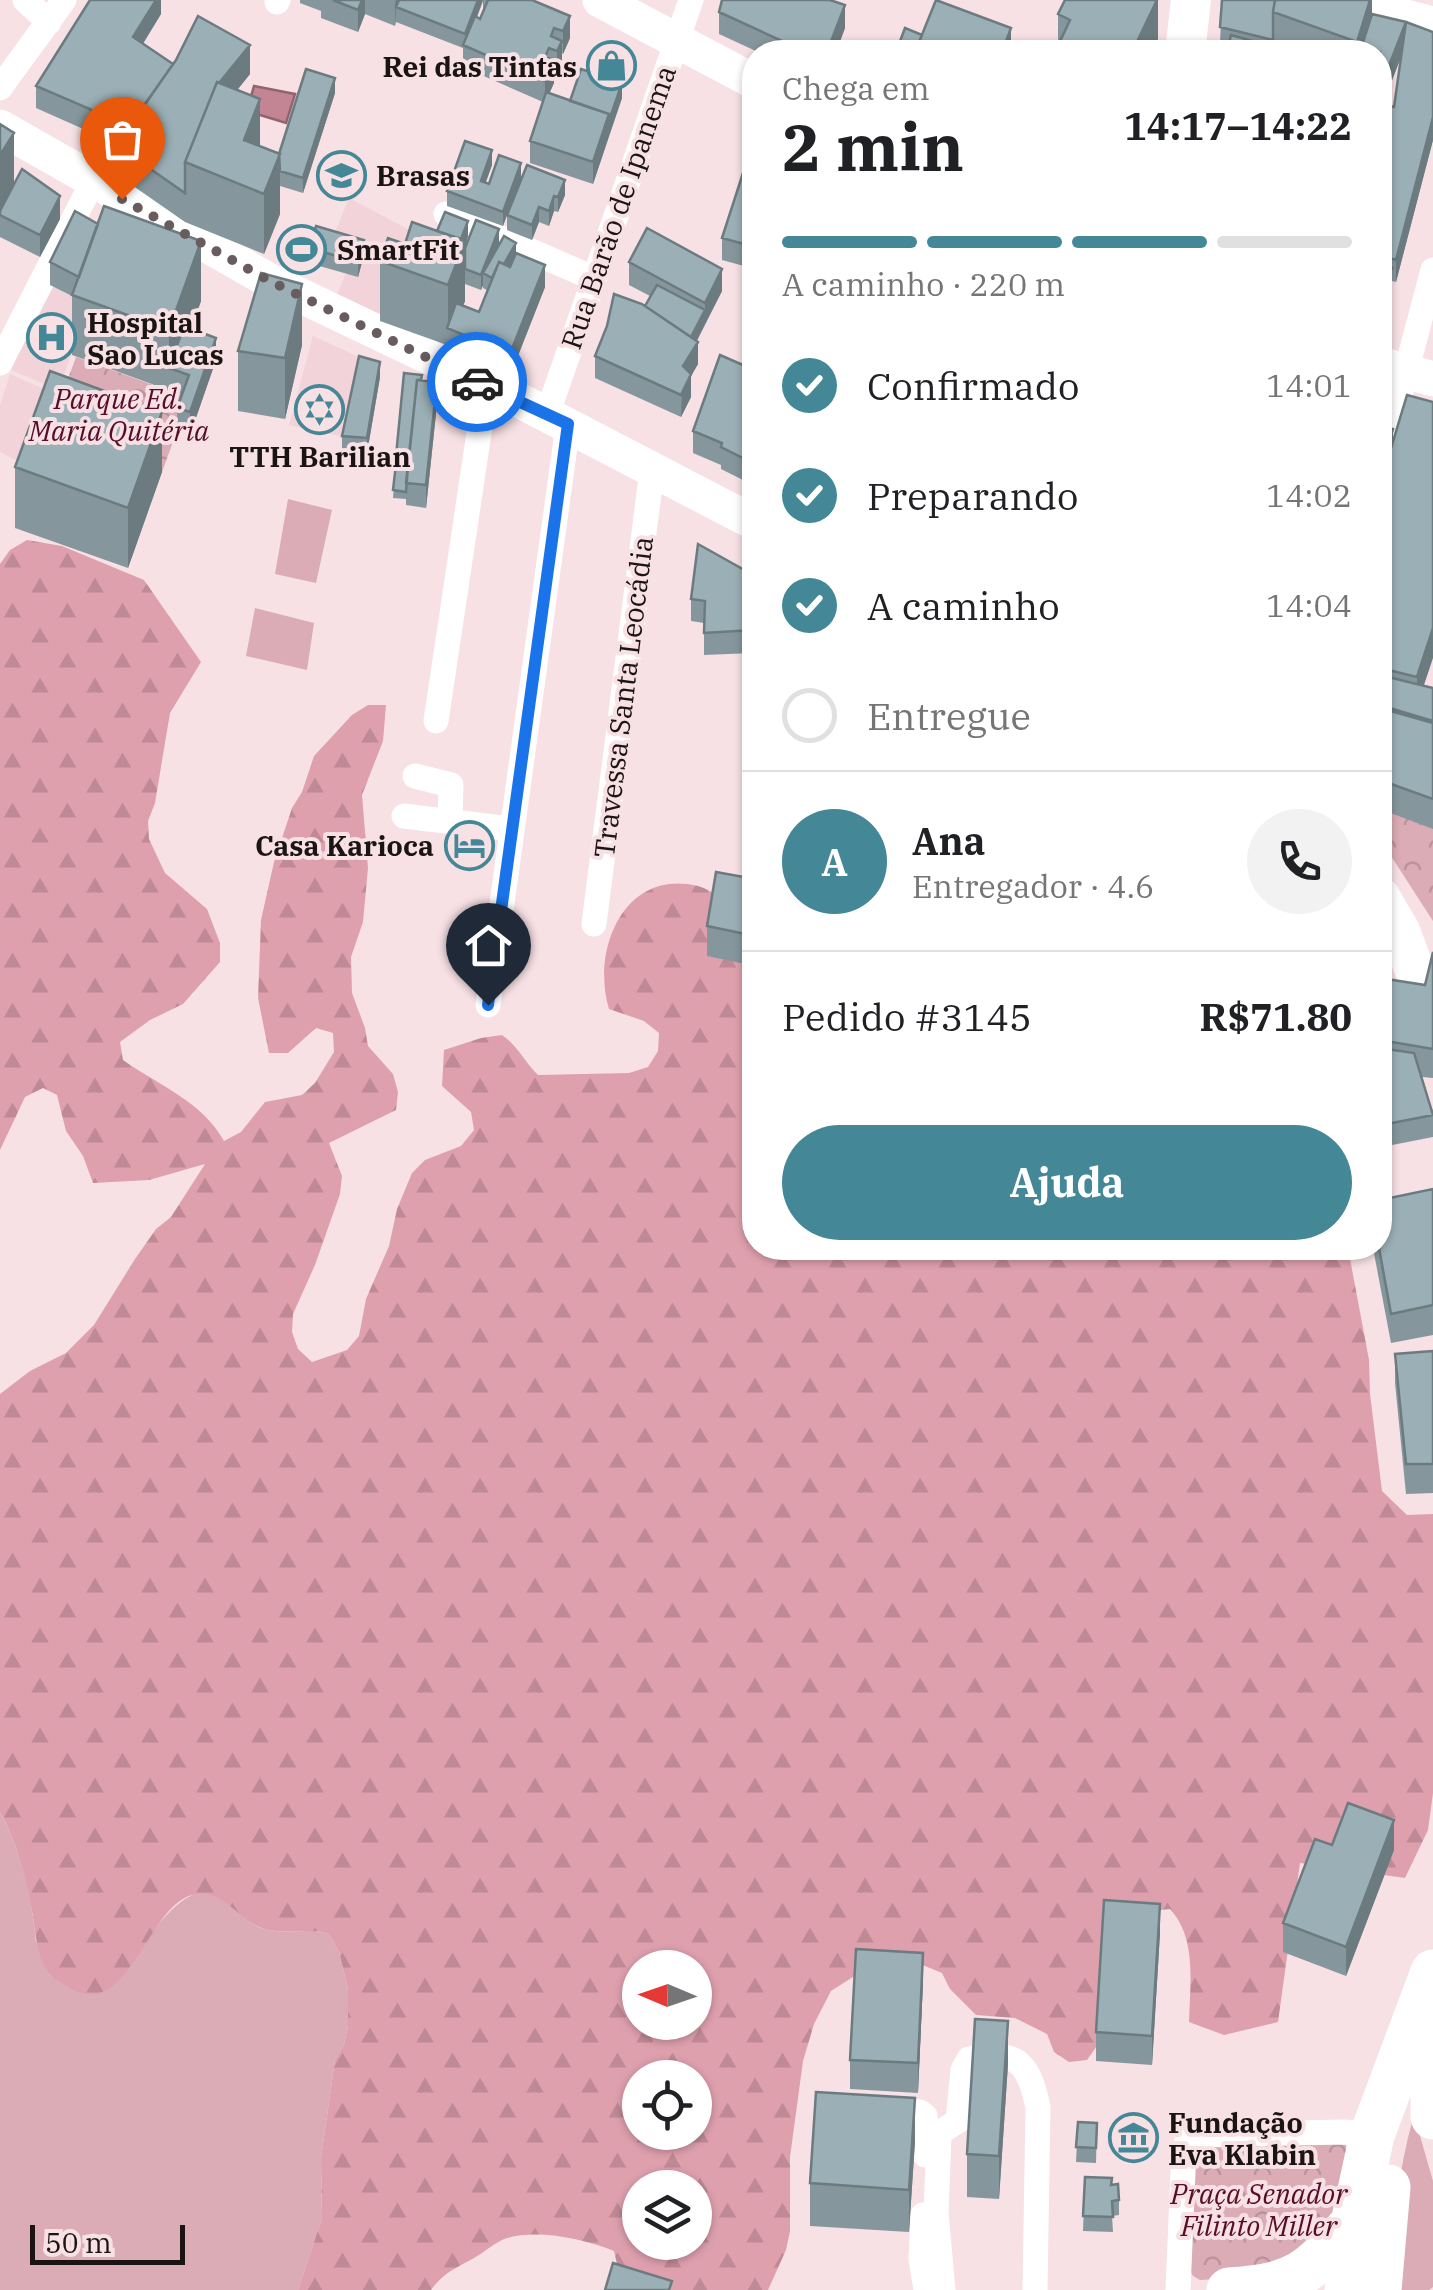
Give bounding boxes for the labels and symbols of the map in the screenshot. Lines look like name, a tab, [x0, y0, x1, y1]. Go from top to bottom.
shop icon: Rei das Tintas	[586, 40, 638, 92]
place label: Rei das Tintas	[383, 48, 577, 85]
street label: Rua Barão de Ipanema	[552, 60, 684, 354]
pin	[80, 97, 165, 200]
school or university icon: Brasas	[315, 149, 367, 201]
place label: Brasas	[376, 157, 470, 194]
sports icon: SmartFit	[276, 223, 328, 275]
place label: SmartFit	[337, 231, 459, 268]
place label: Hospital Sao Lucas	[87, 304, 224, 373]
hospital icon: Hospital Sao Lucas	[26, 312, 78, 364]
courier	[427, 332, 527, 432]
park label: Parque Ed. Maria Quitéria	[28, 380, 209, 449]
synagogue icon: TTH Barilian	[294, 383, 346, 435]
place label: TTH Barilian	[229, 438, 411, 475]
street label: Travessa Santa Leocádia	[585, 534, 661, 860]
hotel icon: Casa Karioca	[443, 819, 495, 871]
place label: Casa Karioca	[255, 827, 434, 864]
pin	[446, 903, 531, 1006]
north arrow	[622, 1950, 712, 2040]
place label: Fundação Eva Klabin	[1168, 2104, 1316, 2173]
museum icon: Fundação Eva Klabin	[1107, 2112, 1159, 2164]
park label: Praça Senador Filinto Miller	[1170, 2175, 1348, 2244]
scale bar	[30, 2220, 185, 2264]

